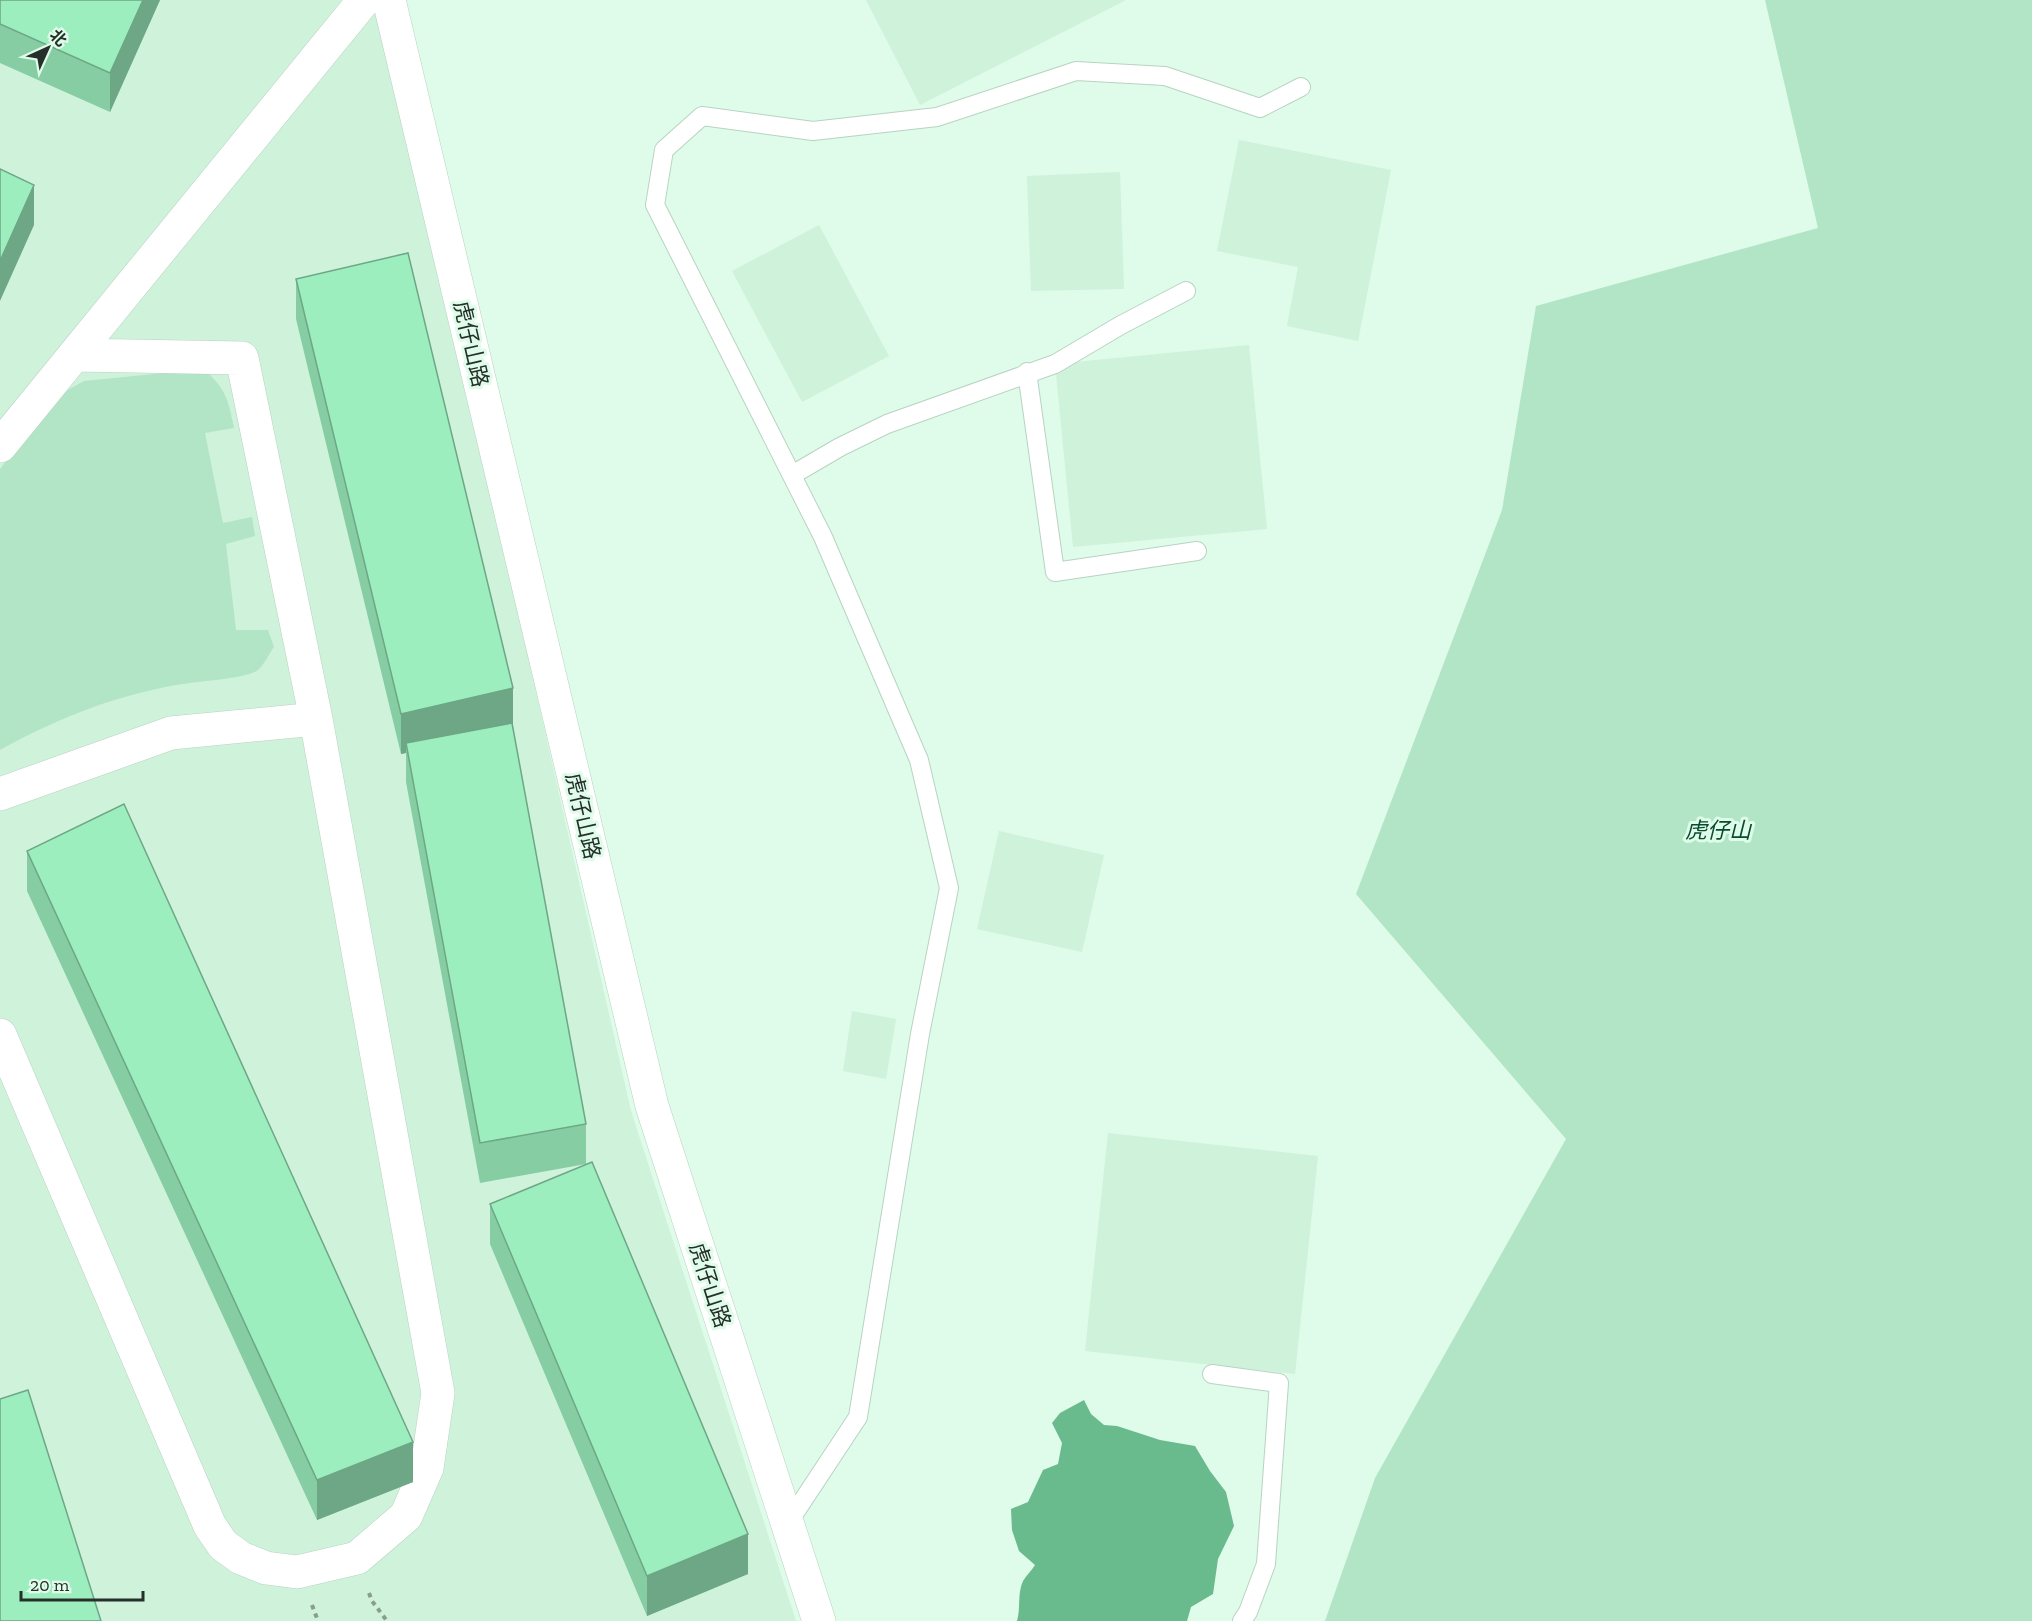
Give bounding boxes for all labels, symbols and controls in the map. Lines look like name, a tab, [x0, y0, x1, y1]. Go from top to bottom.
north arrow	[18, 18, 78, 78]
text: 北	[46, 25, 71, 50]
street label: 虎仔山路	[448, 298, 494, 390]
street label: 虎仔山路	[560, 770, 606, 862]
park label: 虎仔山	[1685, 817, 1753, 844]
street label: 虎仔山路	[684, 1239, 736, 1331]
scale bar	[21, 1564, 142, 1602]
text: 20 m	[30, 1574, 70, 1596]

